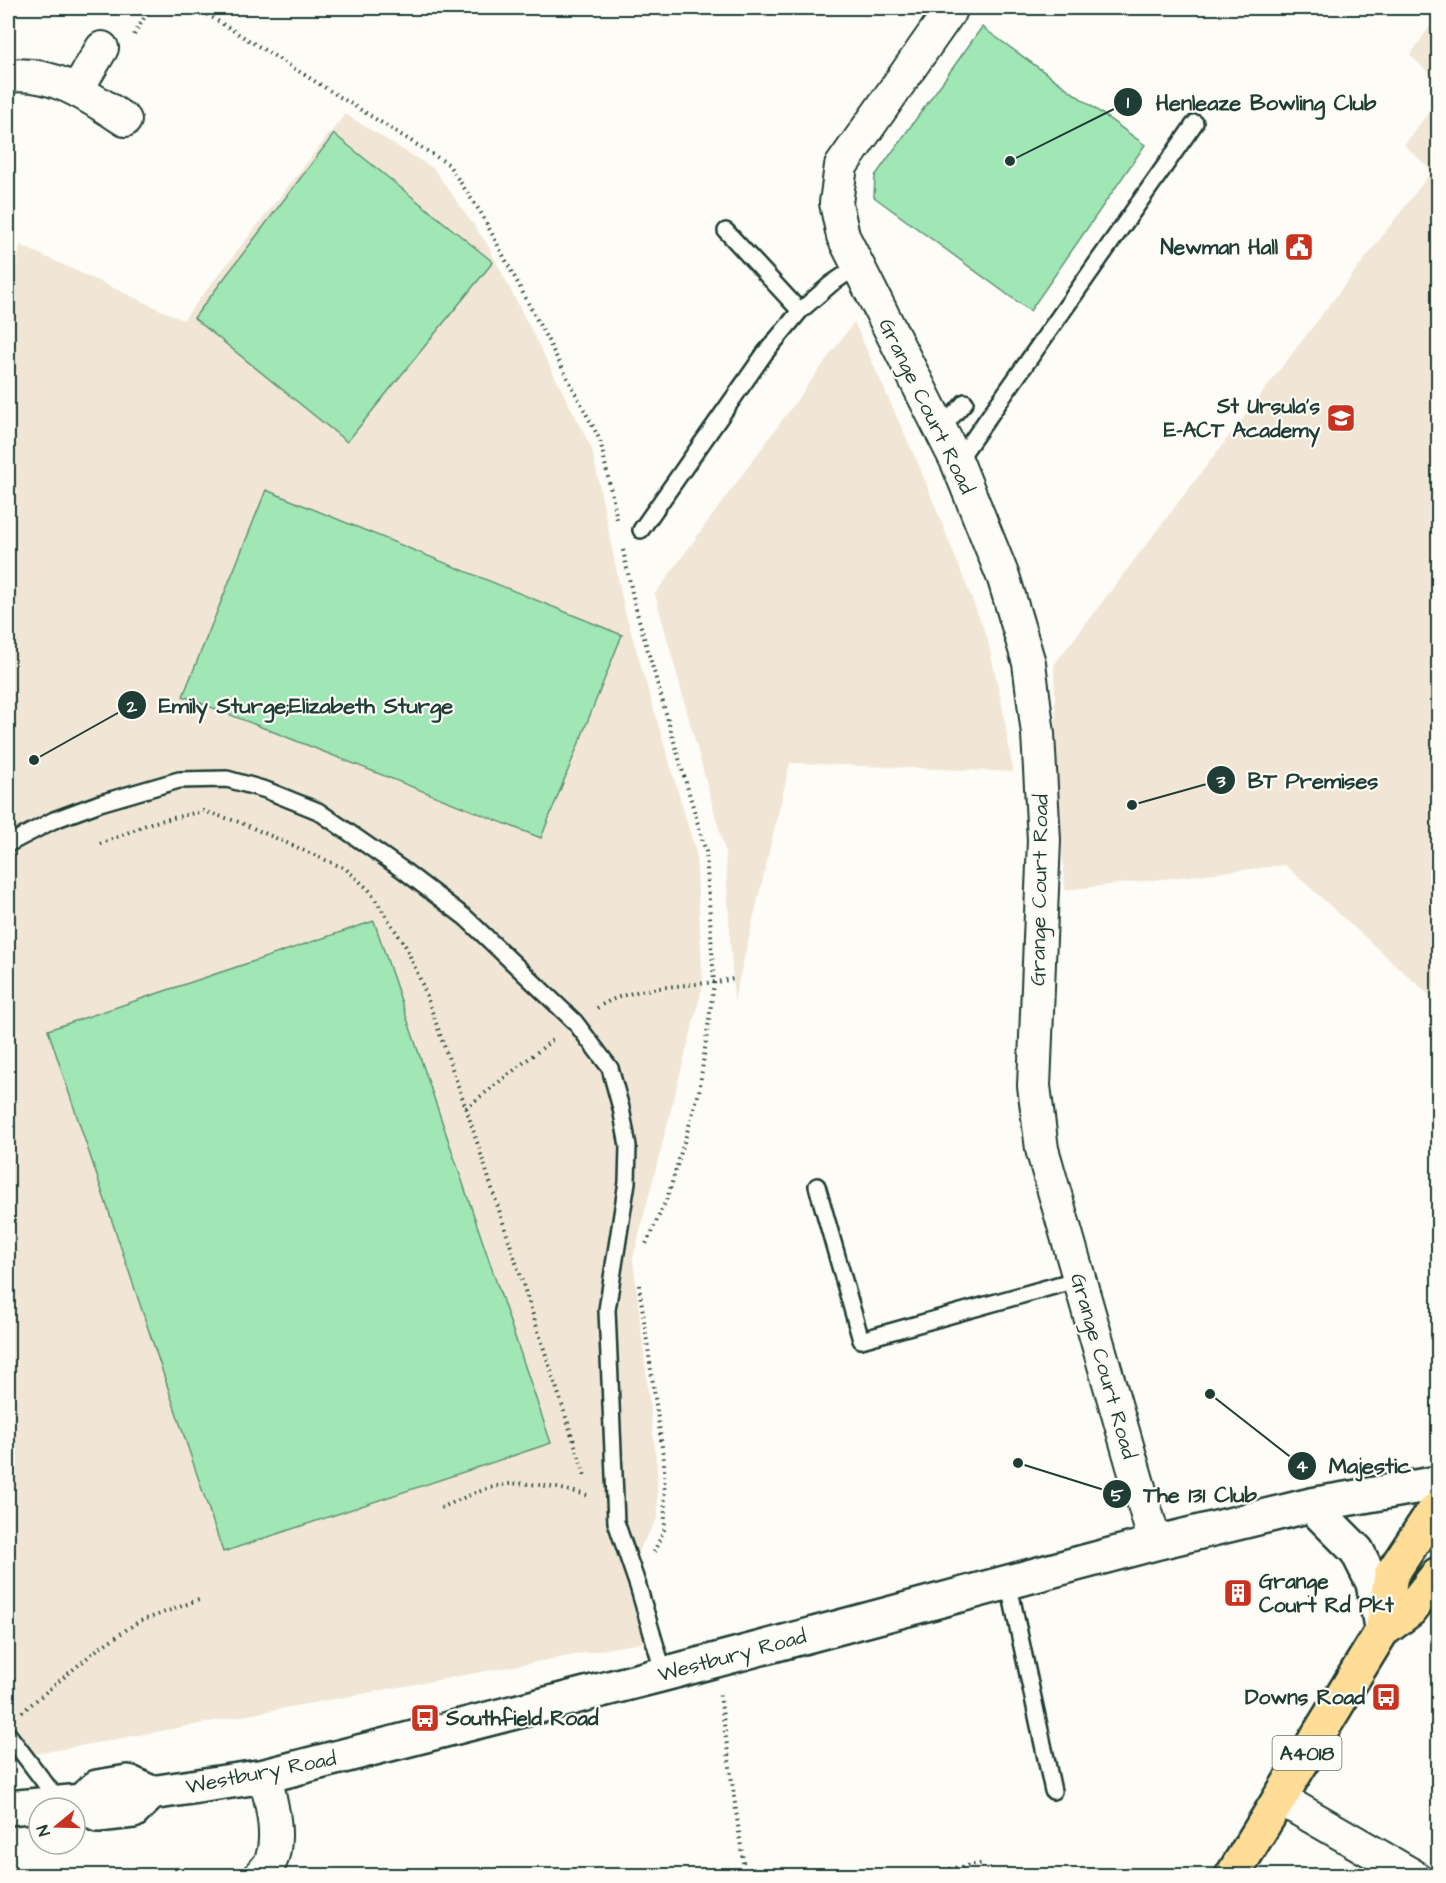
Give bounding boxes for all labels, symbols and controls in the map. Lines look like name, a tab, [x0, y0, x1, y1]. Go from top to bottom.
callout: Henleaze Bowling Club	[1113, 82, 1388, 122]
text: Henleaze Bowling Club	[1156, 88, 1377, 120]
text: 1	[1127, 90, 1130, 115]
public building icon: Newman Hall	[1283, 231, 1315, 263]
place label: Newman Hall	[1161, 233, 1279, 262]
street label: Grange Court Road	[870, 314, 982, 500]
place label: St Ursula's E-ACT Academy	[1164, 392, 1320, 448]
school or university icon: St Ursula's E-ACT Academy	[1325, 402, 1357, 434]
callout: Emily Sturge;Elizabeth Sturge	[117, 685, 465, 725]
text: Emily Sturge;Elizabeth Sturge	[159, 691, 453, 724]
text: 2	[126, 694, 138, 719]
callout: BT Premises	[1206, 760, 1391, 800]
text: BT Premises	[1248, 766, 1378, 797]
text: 3	[1215, 769, 1226, 794]
street label: Grange Court Road	[1023, 794, 1058, 986]
street label: Grange Court Road	[1061, 1270, 1144, 1463]
callout: Majestic	[1287, 1446, 1424, 1486]
text: Majestic	[1329, 1451, 1411, 1482]
text: 4	[1296, 1454, 1309, 1479]
callout: The 131 Club	[1102, 1474, 1269, 1514]
text: The 131 Club	[1142, 1480, 1257, 1511]
text: 5	[1111, 1483, 1124, 1508]
place label: Grange Court Rd Pkt	[1259, 1567, 1394, 1620]
building icon: Grange Court Rd Pkt	[1222, 1577, 1254, 1609]
street label: Westbury Road	[655, 1622, 810, 1691]
bus stop icon: Downs Road	[1370, 1681, 1402, 1713]
place label: Downs Road	[1245, 1683, 1365, 1712]
bus stop icon: Southfield Road	[409, 1702, 441, 1734]
place label: Southfield Road	[445, 1704, 599, 1733]
road number: A4018	[1272, 1736, 1342, 1770]
street label: Westbury Road	[184, 1744, 339, 1803]
north arrow	[27, 1796, 87, 1856]
text: N	[32, 1822, 56, 1839]

